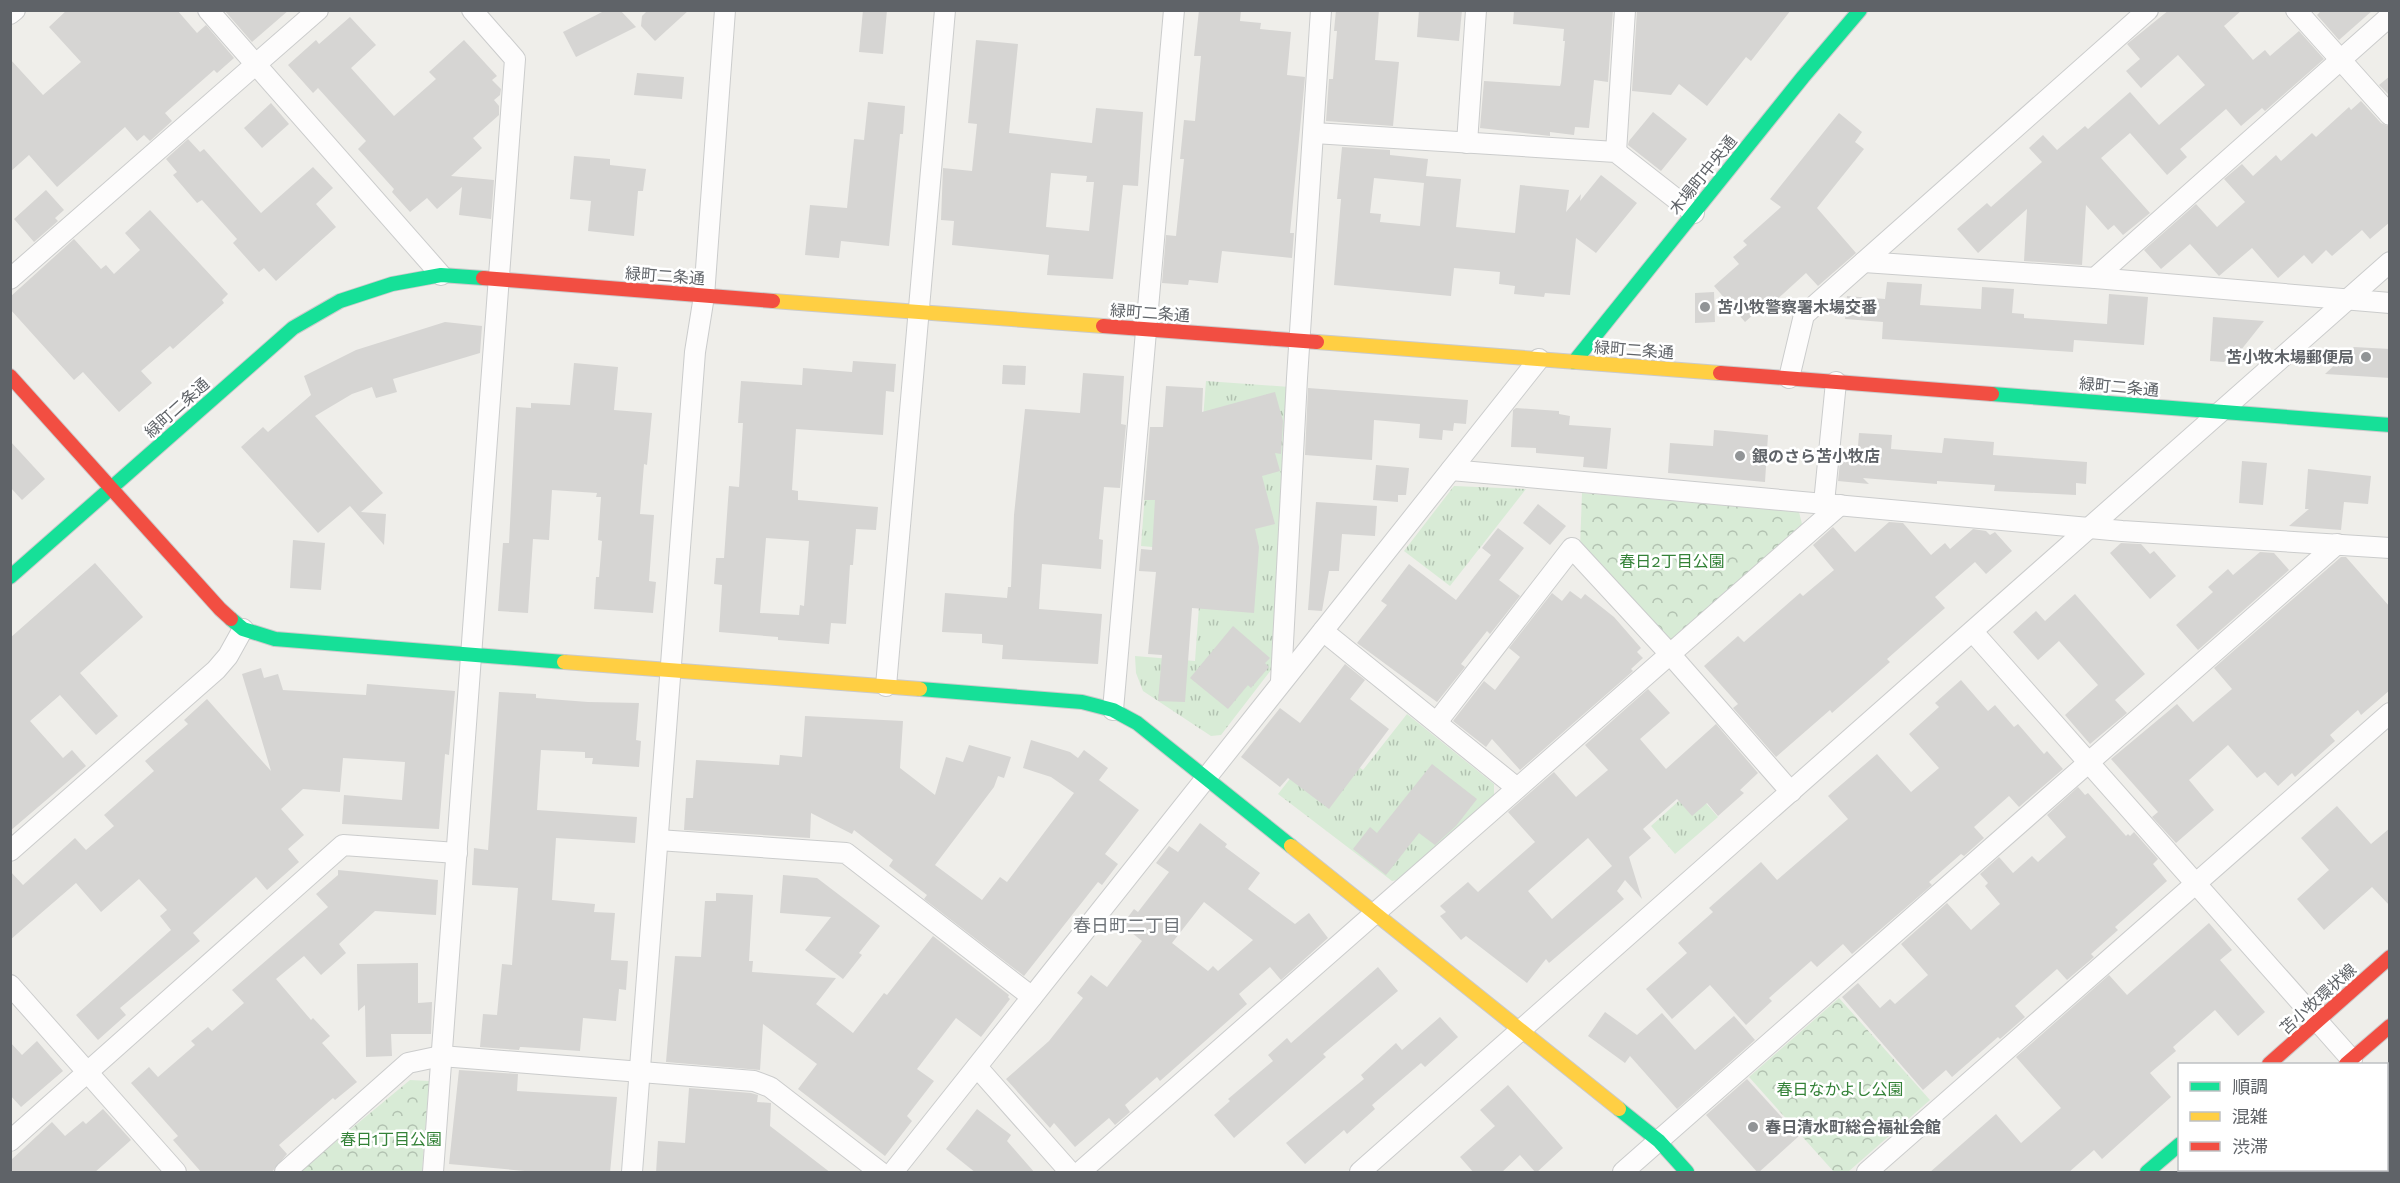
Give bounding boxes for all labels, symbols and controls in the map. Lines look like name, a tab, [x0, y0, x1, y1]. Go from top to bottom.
street label: 木場町中央通	[1665, 132, 1741, 218]
street label: 緑町二条通	[624, 264, 706, 288]
place label: 苫小牧警察署木場交番	[1717, 298, 1877, 317]
marker: 苫小牧警察署木場交番	[1698, 300, 1712, 314]
street label: 緑町二条通	[1109, 301, 1191, 325]
street label: 緑町二条通	[1593, 338, 1675, 362]
place label: 苫小牧木場郵便局	[2226, 348, 2354, 367]
marker: 苫小牧木場郵便局	[2359, 350, 2373, 364]
street label: 緑町二条通	[141, 374, 213, 442]
street label: 緑町二条通	[2078, 374, 2160, 400]
place label: 銀のさら苫小牧店	[1752, 447, 1880, 466]
marker: 銀のさら苫小牧店	[1733, 449, 1747, 463]
park label: 春日2丁目公園	[1619, 552, 1725, 571]
district label: 春日町二丁目	[1073, 915, 1181, 936]
street label: 苫小牧環状線	[2276, 960, 2360, 1038]
legend	[2178, 1063, 2388, 1171]
text: 順調	[2232, 1076, 2268, 1097]
park label: 春日なかよし公園	[1776, 1080, 1904, 1099]
text: 混雑	[2232, 1106, 2268, 1127]
place label: 春日清水町総合福祉会館	[1765, 1118, 1941, 1137]
marker: 春日清水町総合福祉会館	[1746, 1120, 1760, 1134]
park label: 春日1丁目公園	[340, 1130, 442, 1149]
text: 渋滞	[2232, 1136, 2268, 1157]

